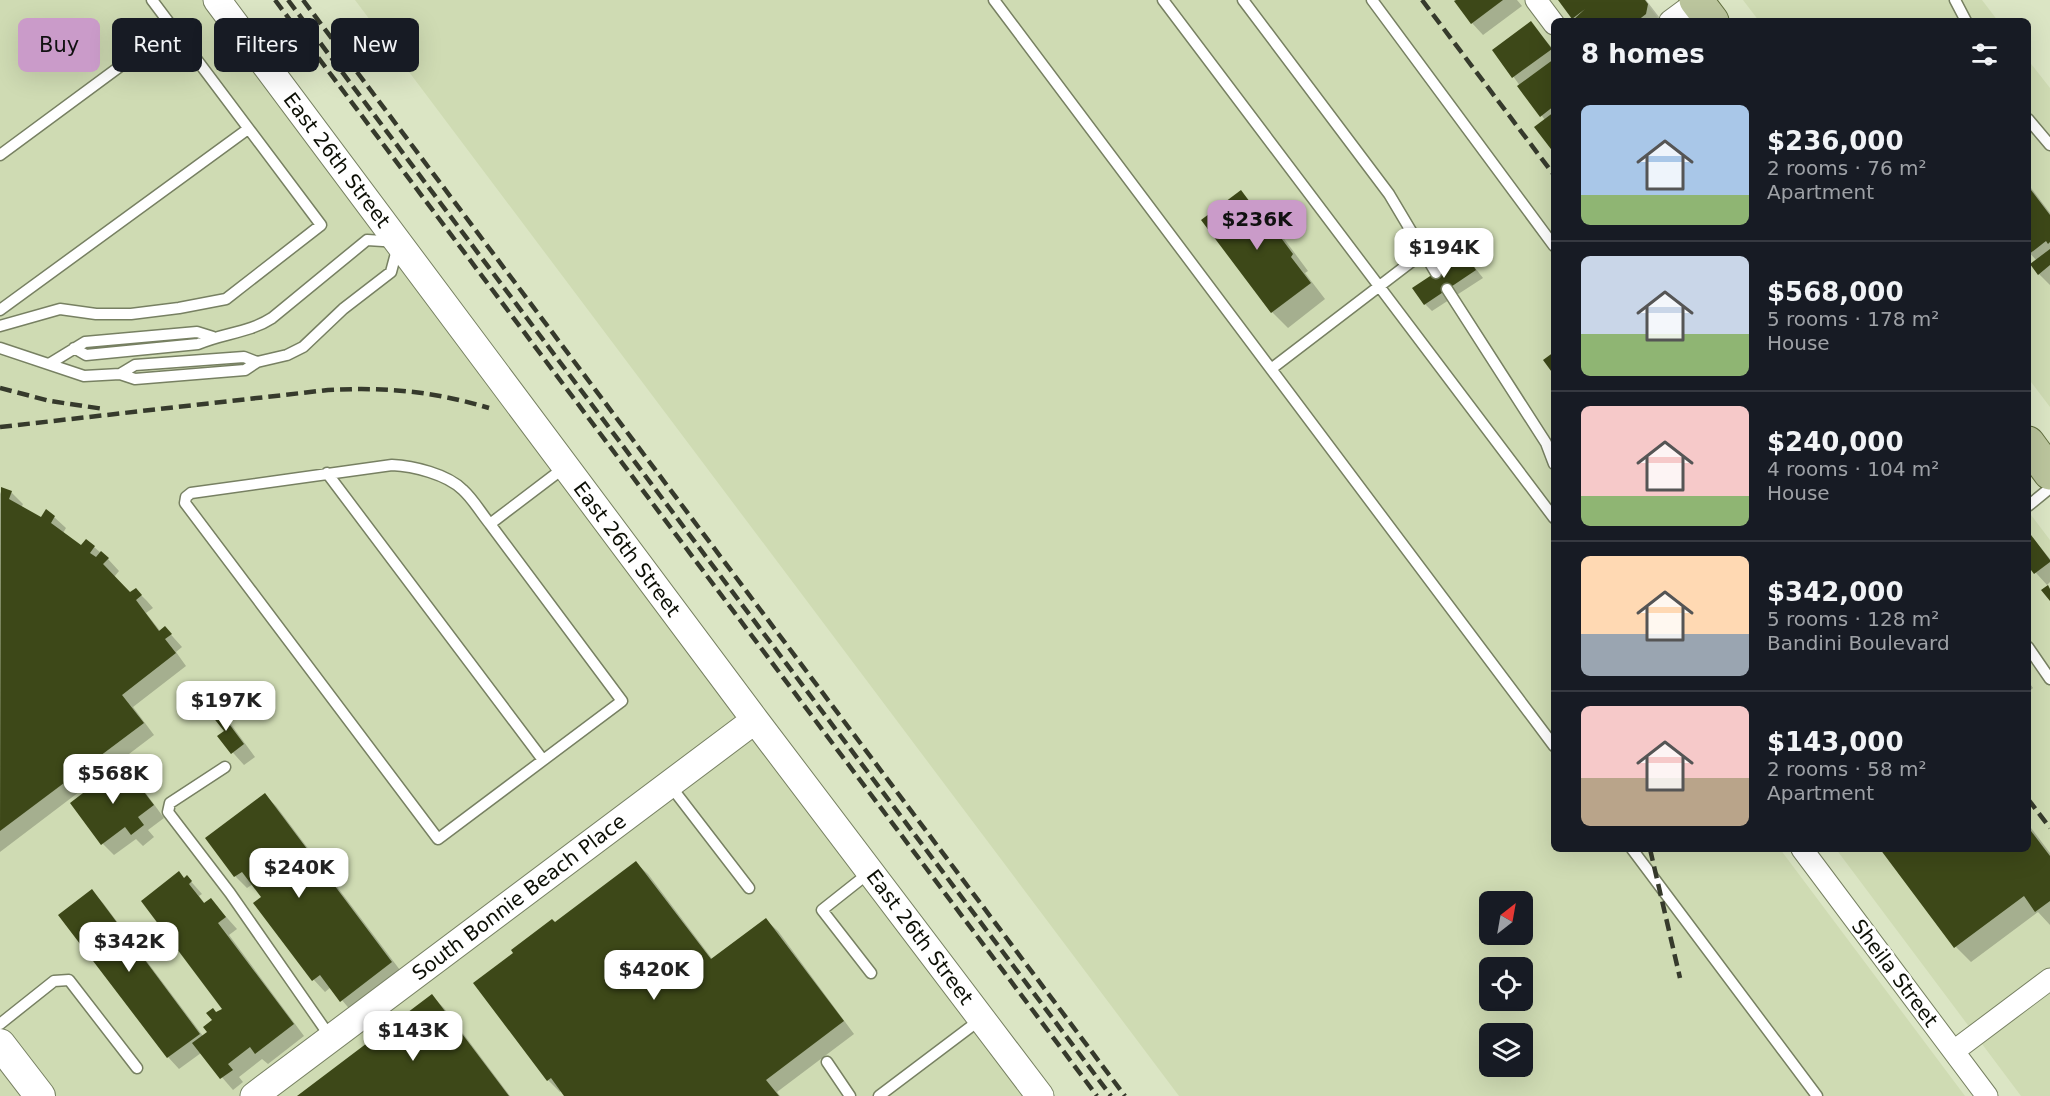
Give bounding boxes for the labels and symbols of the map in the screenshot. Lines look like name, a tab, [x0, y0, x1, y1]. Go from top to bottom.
street label: East 26th Street	[278, 88, 396, 232]
pin: $236K	[1215, 200, 1299, 251]
pin: $194K	[1402, 228, 1486, 279]
street label: East 26th Street	[568, 477, 686, 621]
pin: $197K	[184, 681, 268, 732]
pin: $568K	[71, 754, 155, 805]
street label: South Bonnie Beach Place	[407, 809, 631, 985]
pin: $240K	[257, 848, 341, 899]
street label: East 26th Street	[861, 865, 979, 1009]
north arrow	[1479, 891, 1533, 945]
street label: Sheila Street	[1847, 915, 1943, 1032]
pin: $342K	[87, 922, 171, 973]
pin: $420K	[612, 950, 696, 1001]
pin: $143K	[371, 1011, 455, 1062]

